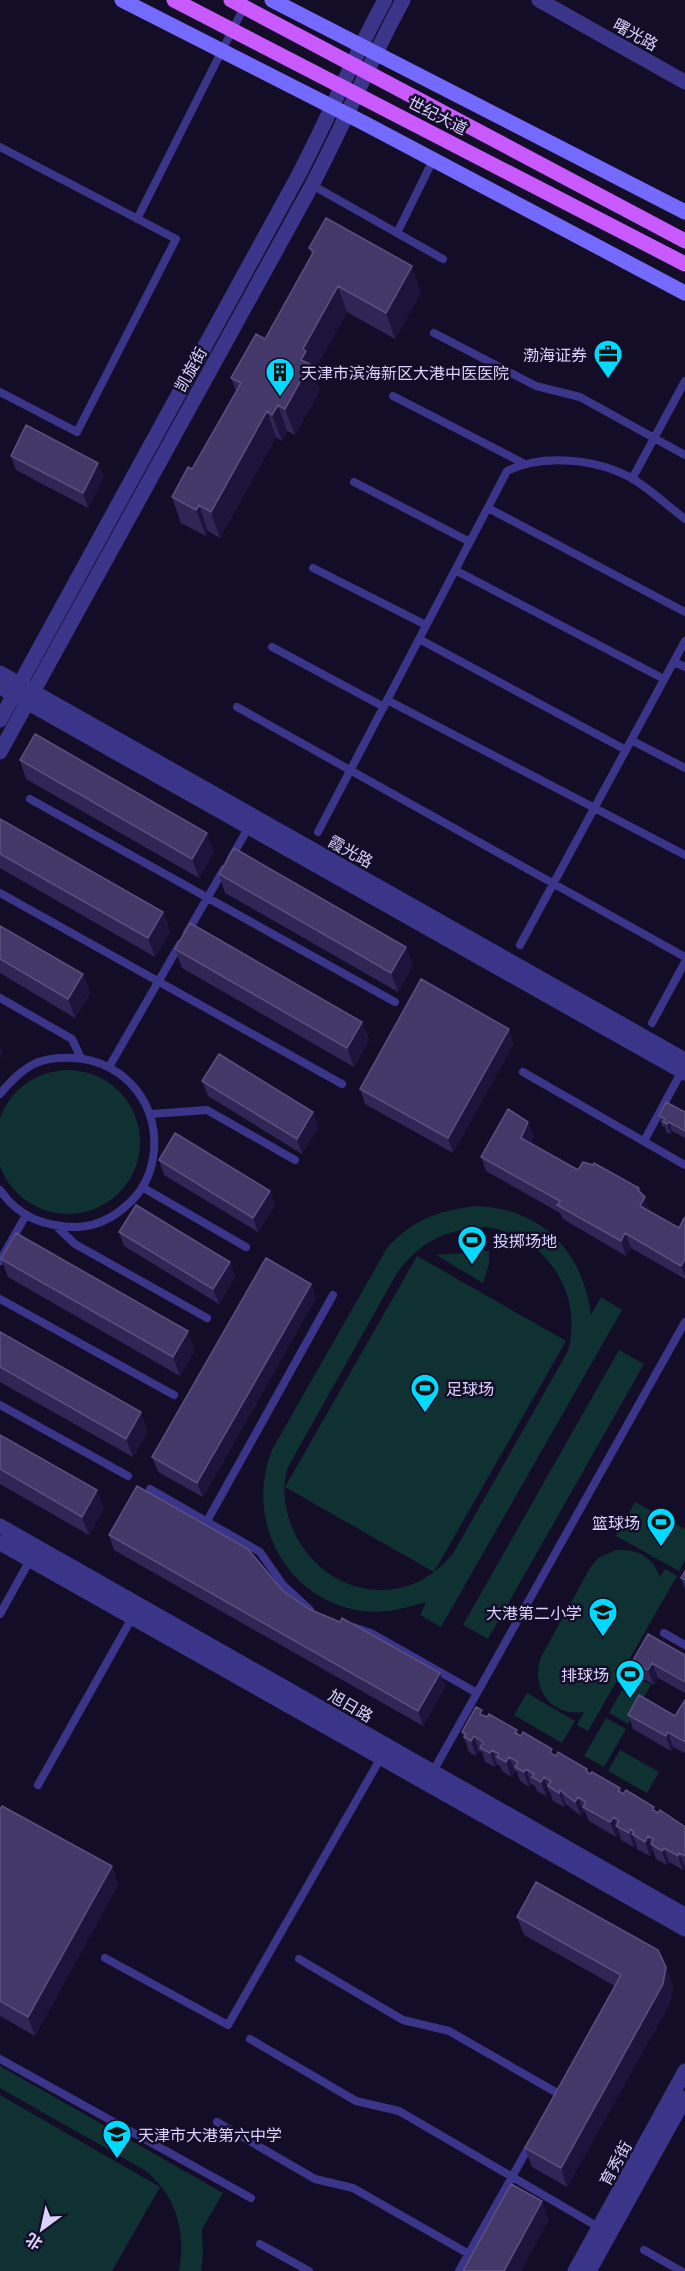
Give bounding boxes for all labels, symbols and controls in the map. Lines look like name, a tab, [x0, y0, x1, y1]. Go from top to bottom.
street label: 曙光路	[610, 14, 662, 54]
street label: 世纪大道	[405, 92, 471, 138]
office icon: 渤海证券	[592, 338, 624, 380]
street label: 凯旋街	[170, 343, 210, 395]
place label: 渤海证券	[523, 345, 587, 364]
building icon: 天津市滨海新区大港中医医院	[264, 356, 296, 398]
place label: 天津市滨海新区大港中医医院	[301, 363, 509, 382]
street label: 霞光路	[325, 831, 377, 871]
sports icon: 投掷场地	[456, 1224, 488, 1266]
place label: 投掷场地	[493, 1231, 557, 1250]
sports icon: 足球场	[409, 1372, 441, 1414]
place label: 足球场	[446, 1379, 494, 1398]
sports icon: 篮球场	[645, 1506, 677, 1548]
place label: 篮球场	[592, 1513, 640, 1532]
school or university icon: 大港第二小学	[587, 1596, 619, 1638]
place label: 大港第二小学	[486, 1603, 582, 1622]
sports icon: 排球场	[614, 1658, 646, 1700]
place label: 排球场	[561, 1665, 609, 1684]
street label: 旭日路	[325, 1685, 377, 1725]
school or university icon: 天津市大港第六中学	[101, 2118, 133, 2160]
place label: 天津市大港第六中学	[138, 2125, 282, 2144]
street label: 育秀街	[595, 2137, 635, 2189]
north arrow	[12, 2199, 72, 2259]
text: 北	[22, 2230, 45, 2254]

